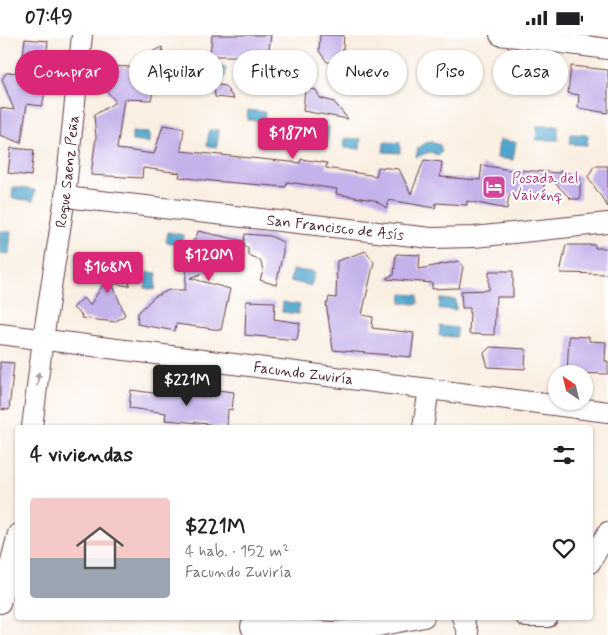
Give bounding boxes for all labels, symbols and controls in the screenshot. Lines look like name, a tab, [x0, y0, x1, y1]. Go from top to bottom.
text: 07:49	[25, 5, 73, 30]
chip: Comprar	[15, 50, 119, 95]
chip: Alquilar	[129, 50, 223, 95]
chip: Filtros	[233, 50, 317, 95]
chip: Nuevo	[327, 50, 407, 95]
chip: Piso	[417, 50, 483, 95]
chip: Casa	[493, 50, 568, 95]
street label: Roque Saenz Peña	[51, 114, 85, 229]
pin: $187M	[258, 117, 328, 160]
text: $187M	[269, 123, 317, 144]
place label: Posada del Vaivénq	[512, 169, 579, 206]
hotel icon: Posada del Vaivénq	[481, 174, 507, 200]
street label: San Francisco de Asís	[265, 211, 405, 246]
pin: $120M	[174, 239, 244, 282]
text: $120M	[185, 245, 233, 266]
pin: $168M	[73, 251, 143, 294]
text: $168M	[84, 257, 132, 278]
street label: Facundo Zuviría	[252, 358, 355, 390]
pin: $221M	[152, 365, 222, 407]
north arrow	[548, 365, 592, 410]
map controls	[548, 365, 593, 410]
text: $221M	[164, 370, 210, 391]
one-way arrow	[34, 371, 42, 387]
text: 4 viviendas	[30, 441, 133, 469]
icon: filters	[550, 441, 578, 469]
text: $221M	[185, 513, 245, 541]
icon: home	[70, 518, 130, 578]
icon: heart	[550, 534, 578, 562]
text: 4 hab. · 152 m²	[185, 541, 289, 562]
text: Facundo Zuviría	[185, 562, 292, 583]

